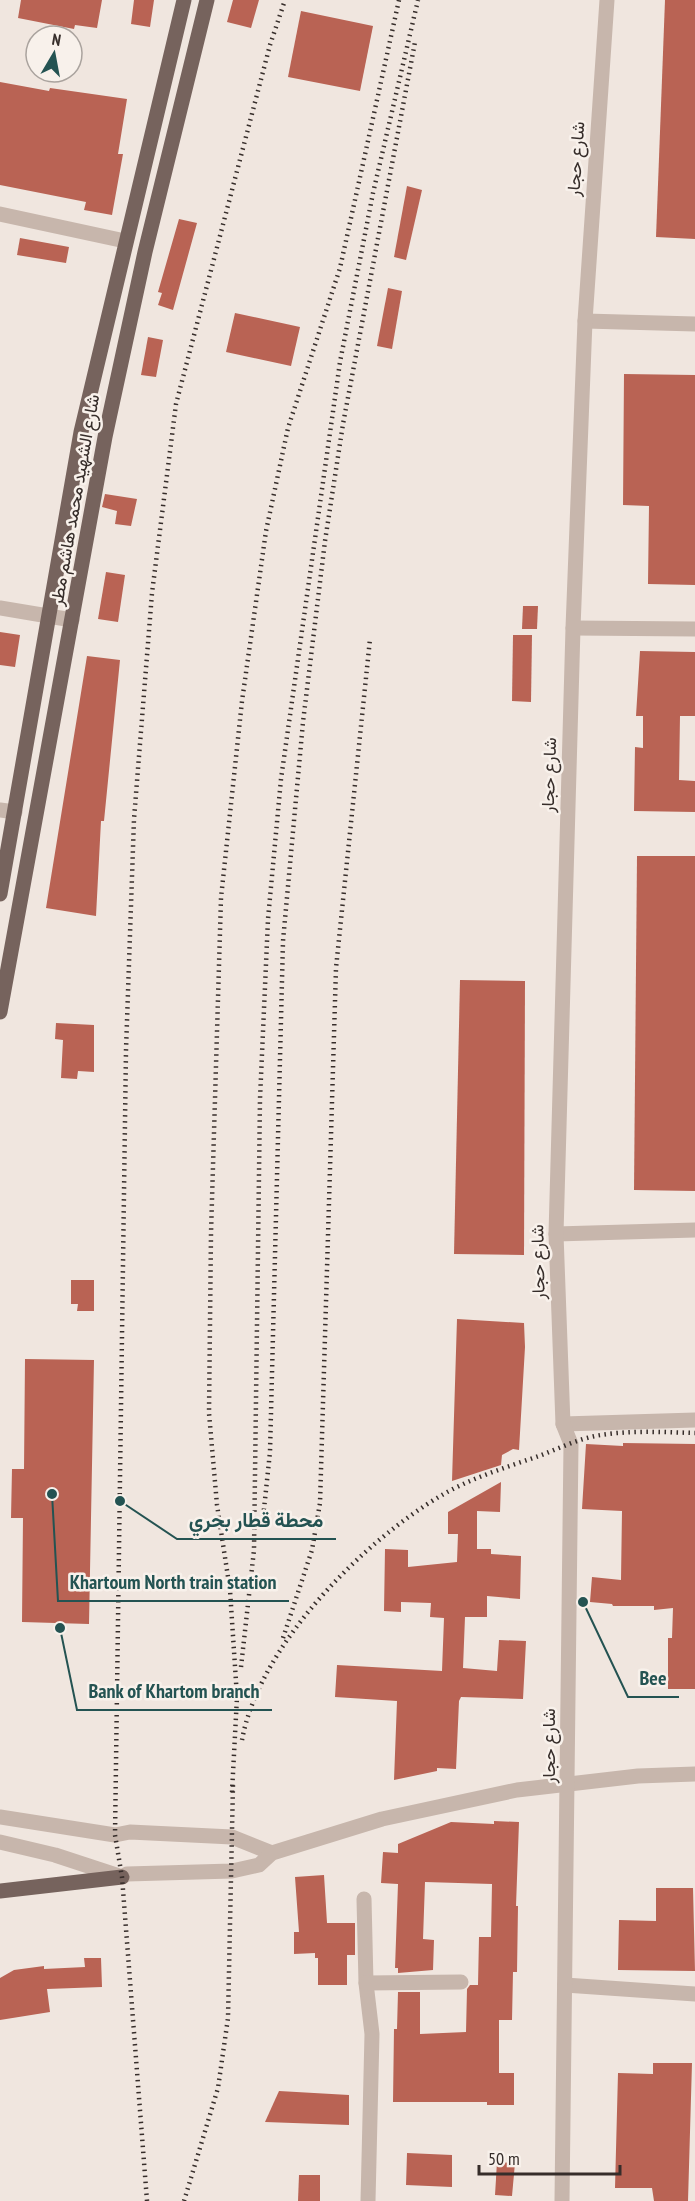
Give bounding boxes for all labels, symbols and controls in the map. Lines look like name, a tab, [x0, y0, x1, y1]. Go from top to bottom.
north arrow	[24, 24, 84, 84]
text: N	[51, 29, 63, 50]
street label: شارع حجار	[561, 121, 591, 198]
street label: شارع الشهيد محمد هاشم مطر	[44, 392, 105, 609]
street label: شارع حجار	[536, 737, 562, 814]
street label: شارع حجار	[525, 1224, 551, 1301]
callout: محطة قطار بحري	[177, 1501, 336, 1539]
text: محطة قطار بحري	[189, 1507, 323, 1537]
callout: Khartoum North train station	[58, 1563, 289, 1601]
text: Khartoum North train station	[70, 1569, 276, 1595]
callout: Bee	[628, 1659, 679, 1697]
text: Bee	[640, 1665, 666, 1691]
callout: Bank of Khartom branch	[77, 1672, 272, 1710]
text: Bank of Khartom branch	[88, 1678, 260, 1704]
street label: شارع حجار	[537, 1708, 561, 1785]
scale bar	[479, 2138, 620, 2176]
text: 50 m	[488, 2147, 520, 2170]

